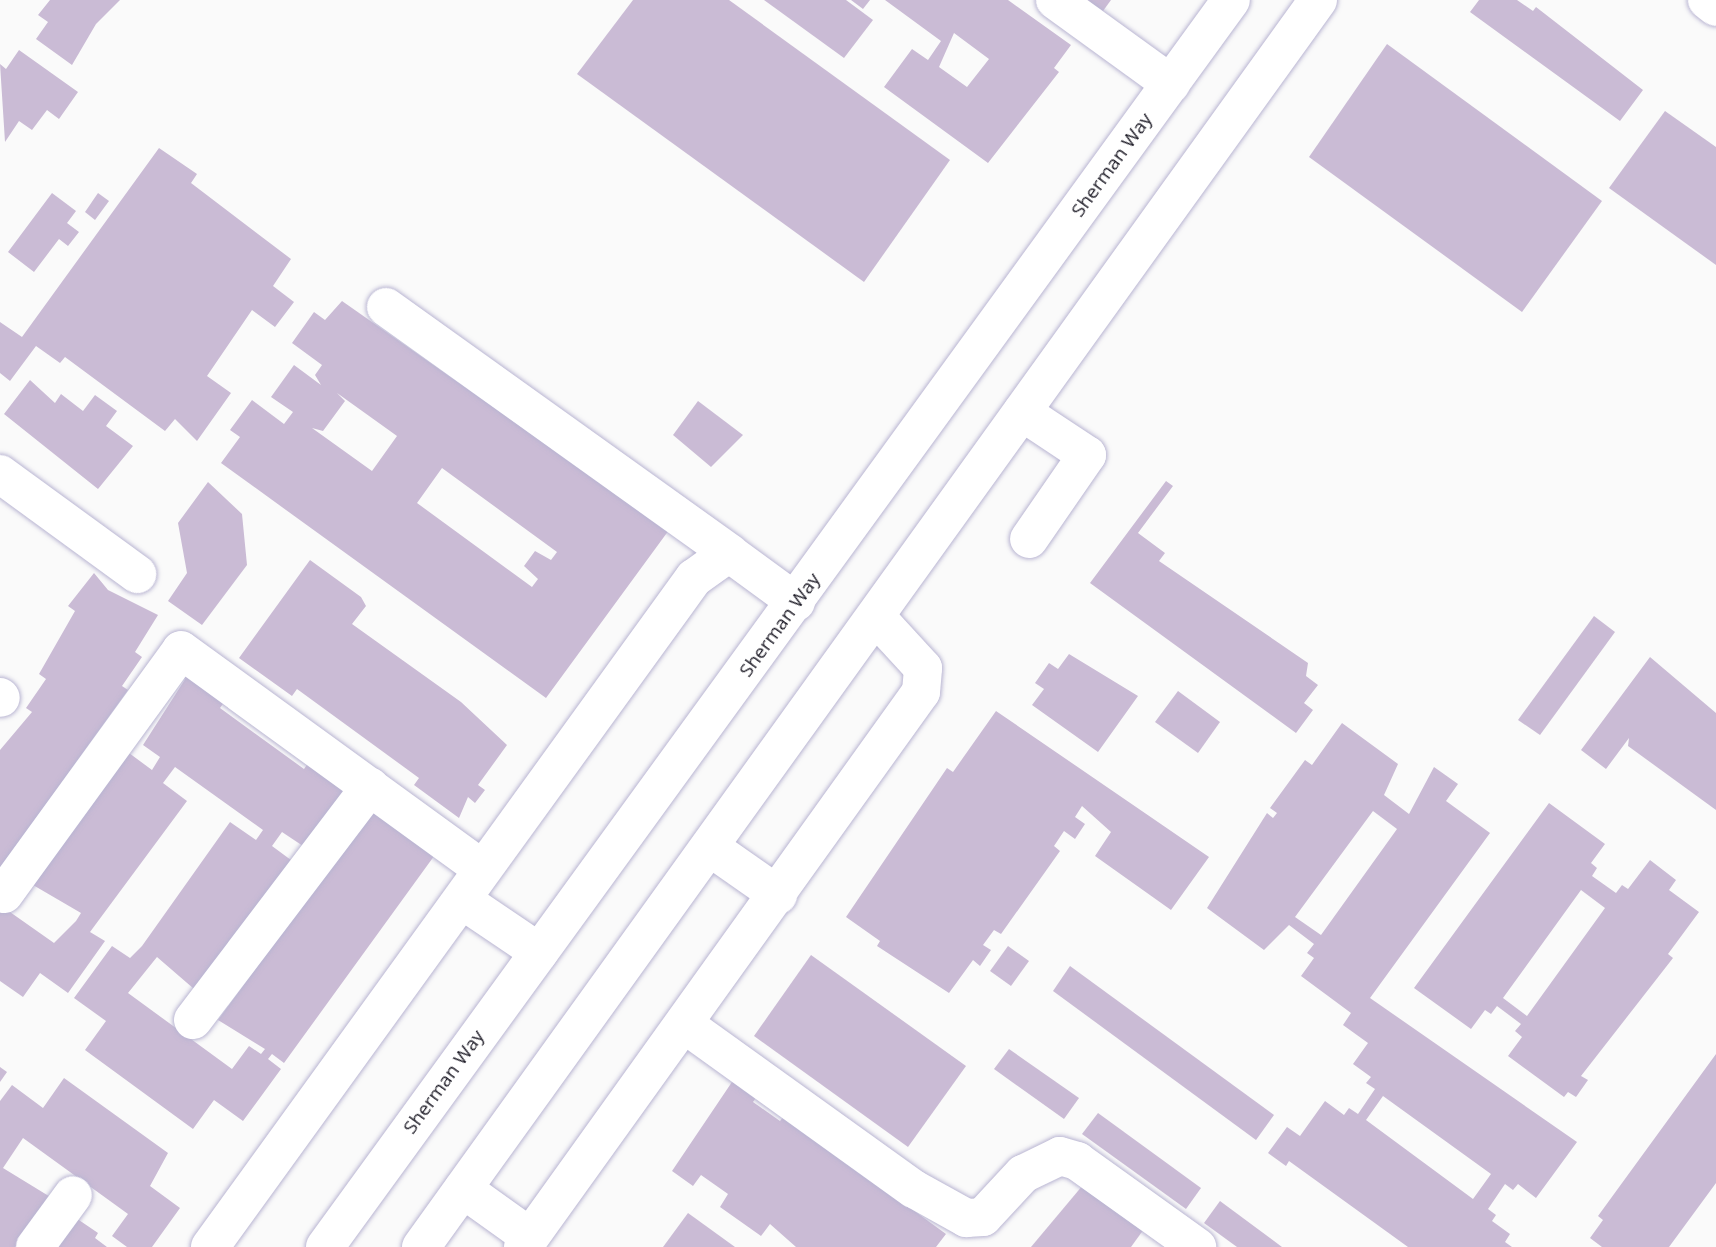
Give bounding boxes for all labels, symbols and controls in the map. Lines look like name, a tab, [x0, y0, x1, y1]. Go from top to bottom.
street label: Sherman Way	[1067, 109, 1157, 221]
street label: Sherman Way	[735, 569, 825, 681]
street label: Sherman Way	[399, 1026, 489, 1138]

